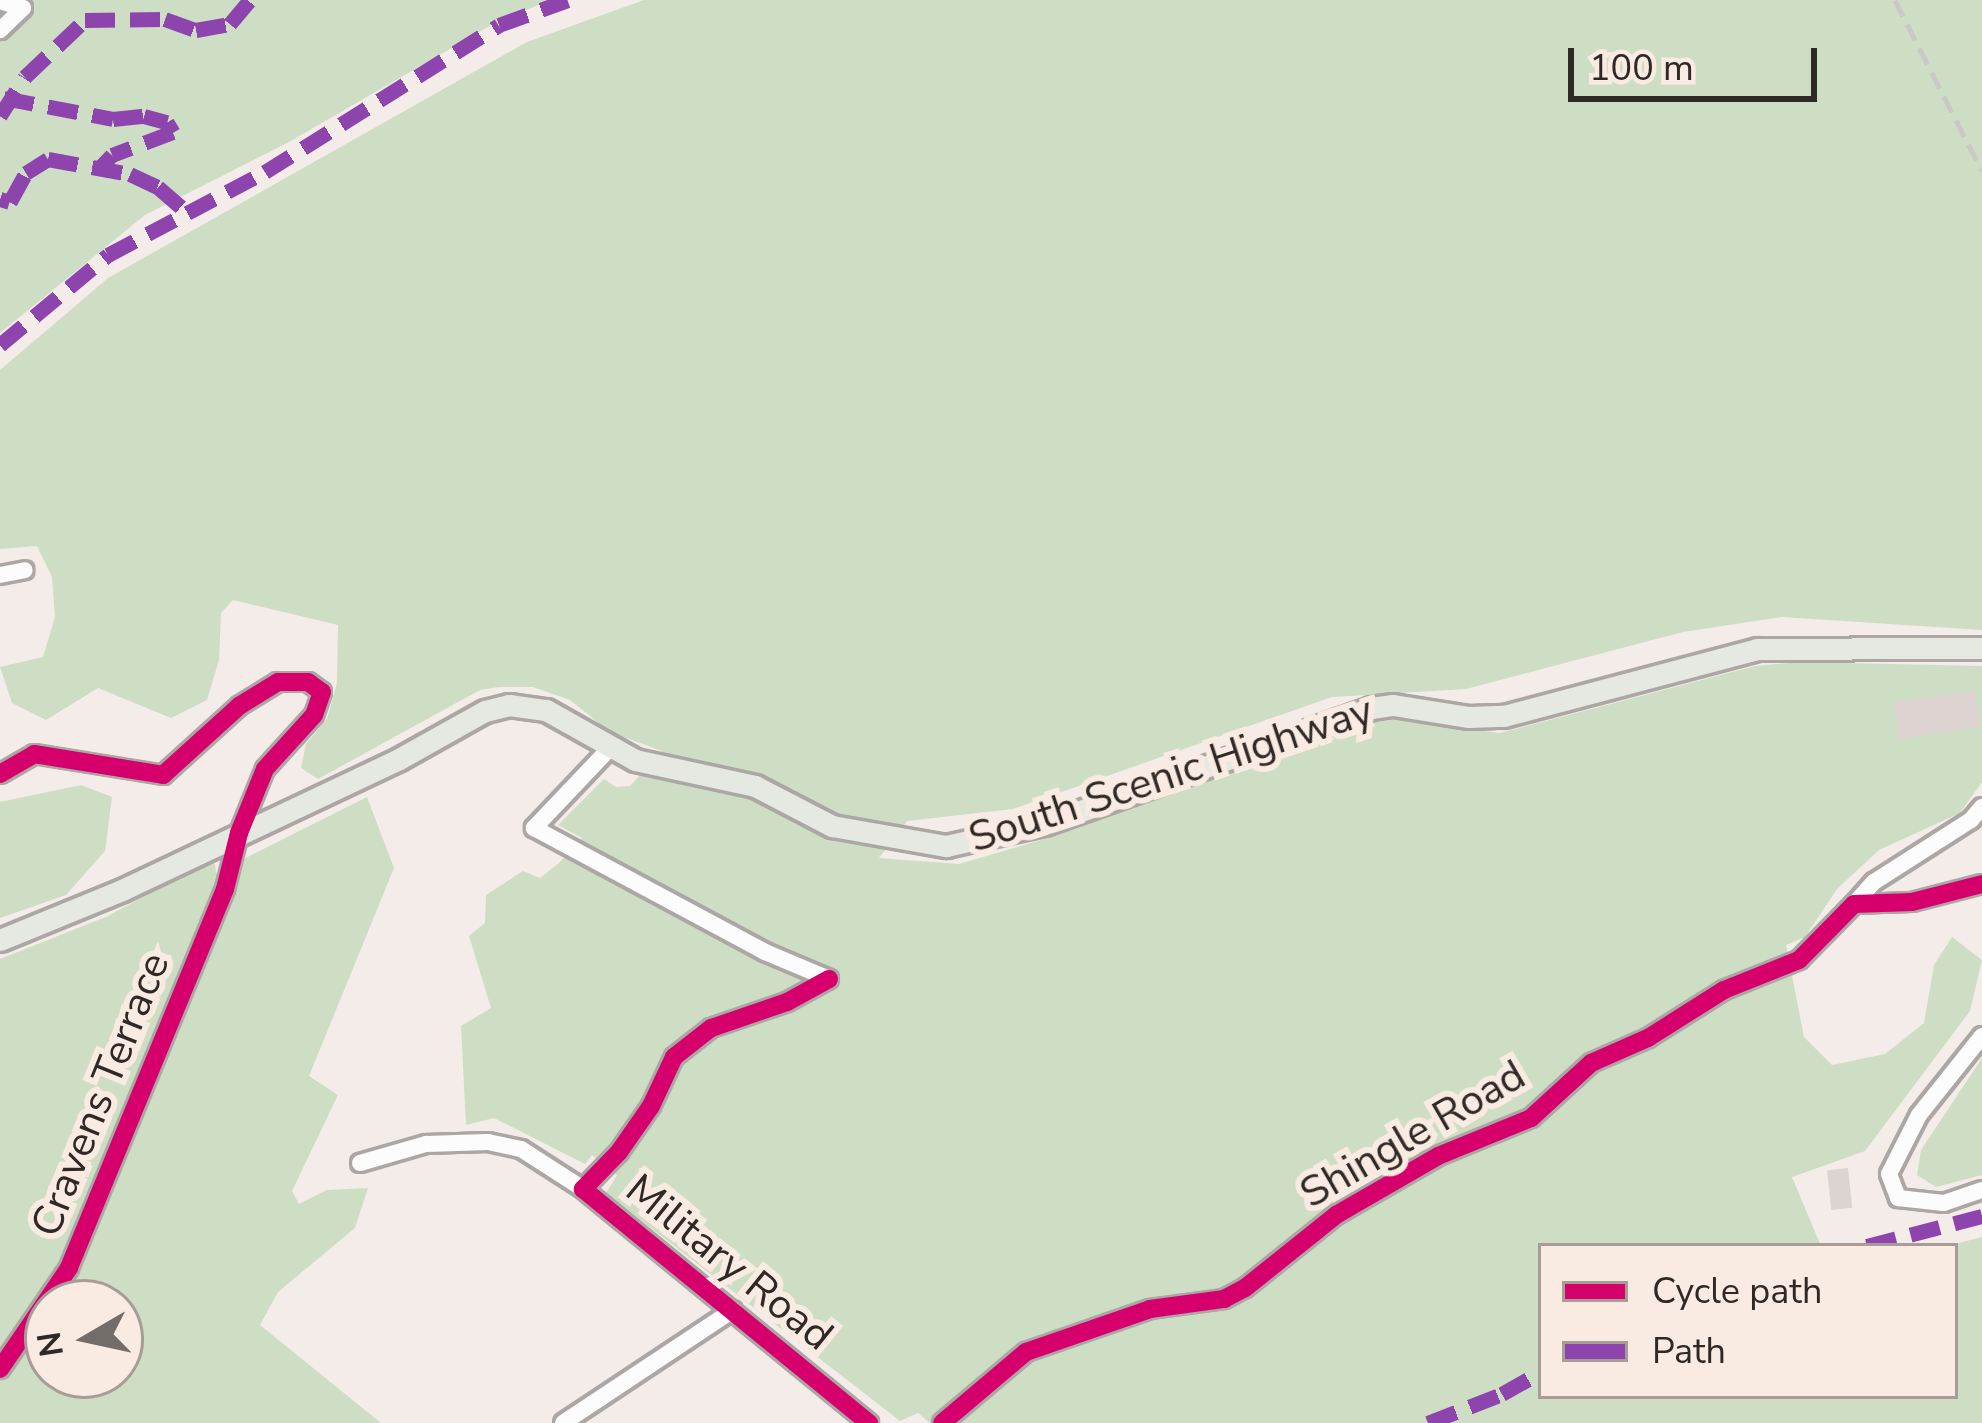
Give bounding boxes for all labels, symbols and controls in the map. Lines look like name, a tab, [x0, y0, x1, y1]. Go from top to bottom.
scale bar	[1574, 24, 1823, 98]
text: 100 m	[1589, 44, 1694, 93]
street label: South Scenic Highway	[963, 686, 1379, 864]
street label: Cravens Terrace	[21, 946, 181, 1244]
street label: Shingle Road	[1292, 1050, 1534, 1220]
street label: Military Road	[616, 1164, 842, 1362]
legend	[1538, 1243, 1958, 1399]
text: Cycle path	[1652, 1267, 1822, 1316]
north arrow	[24, 1279, 144, 1399]
text: Path	[1652, 1327, 1726, 1376]
text: N	[27, 1329, 75, 1360]

